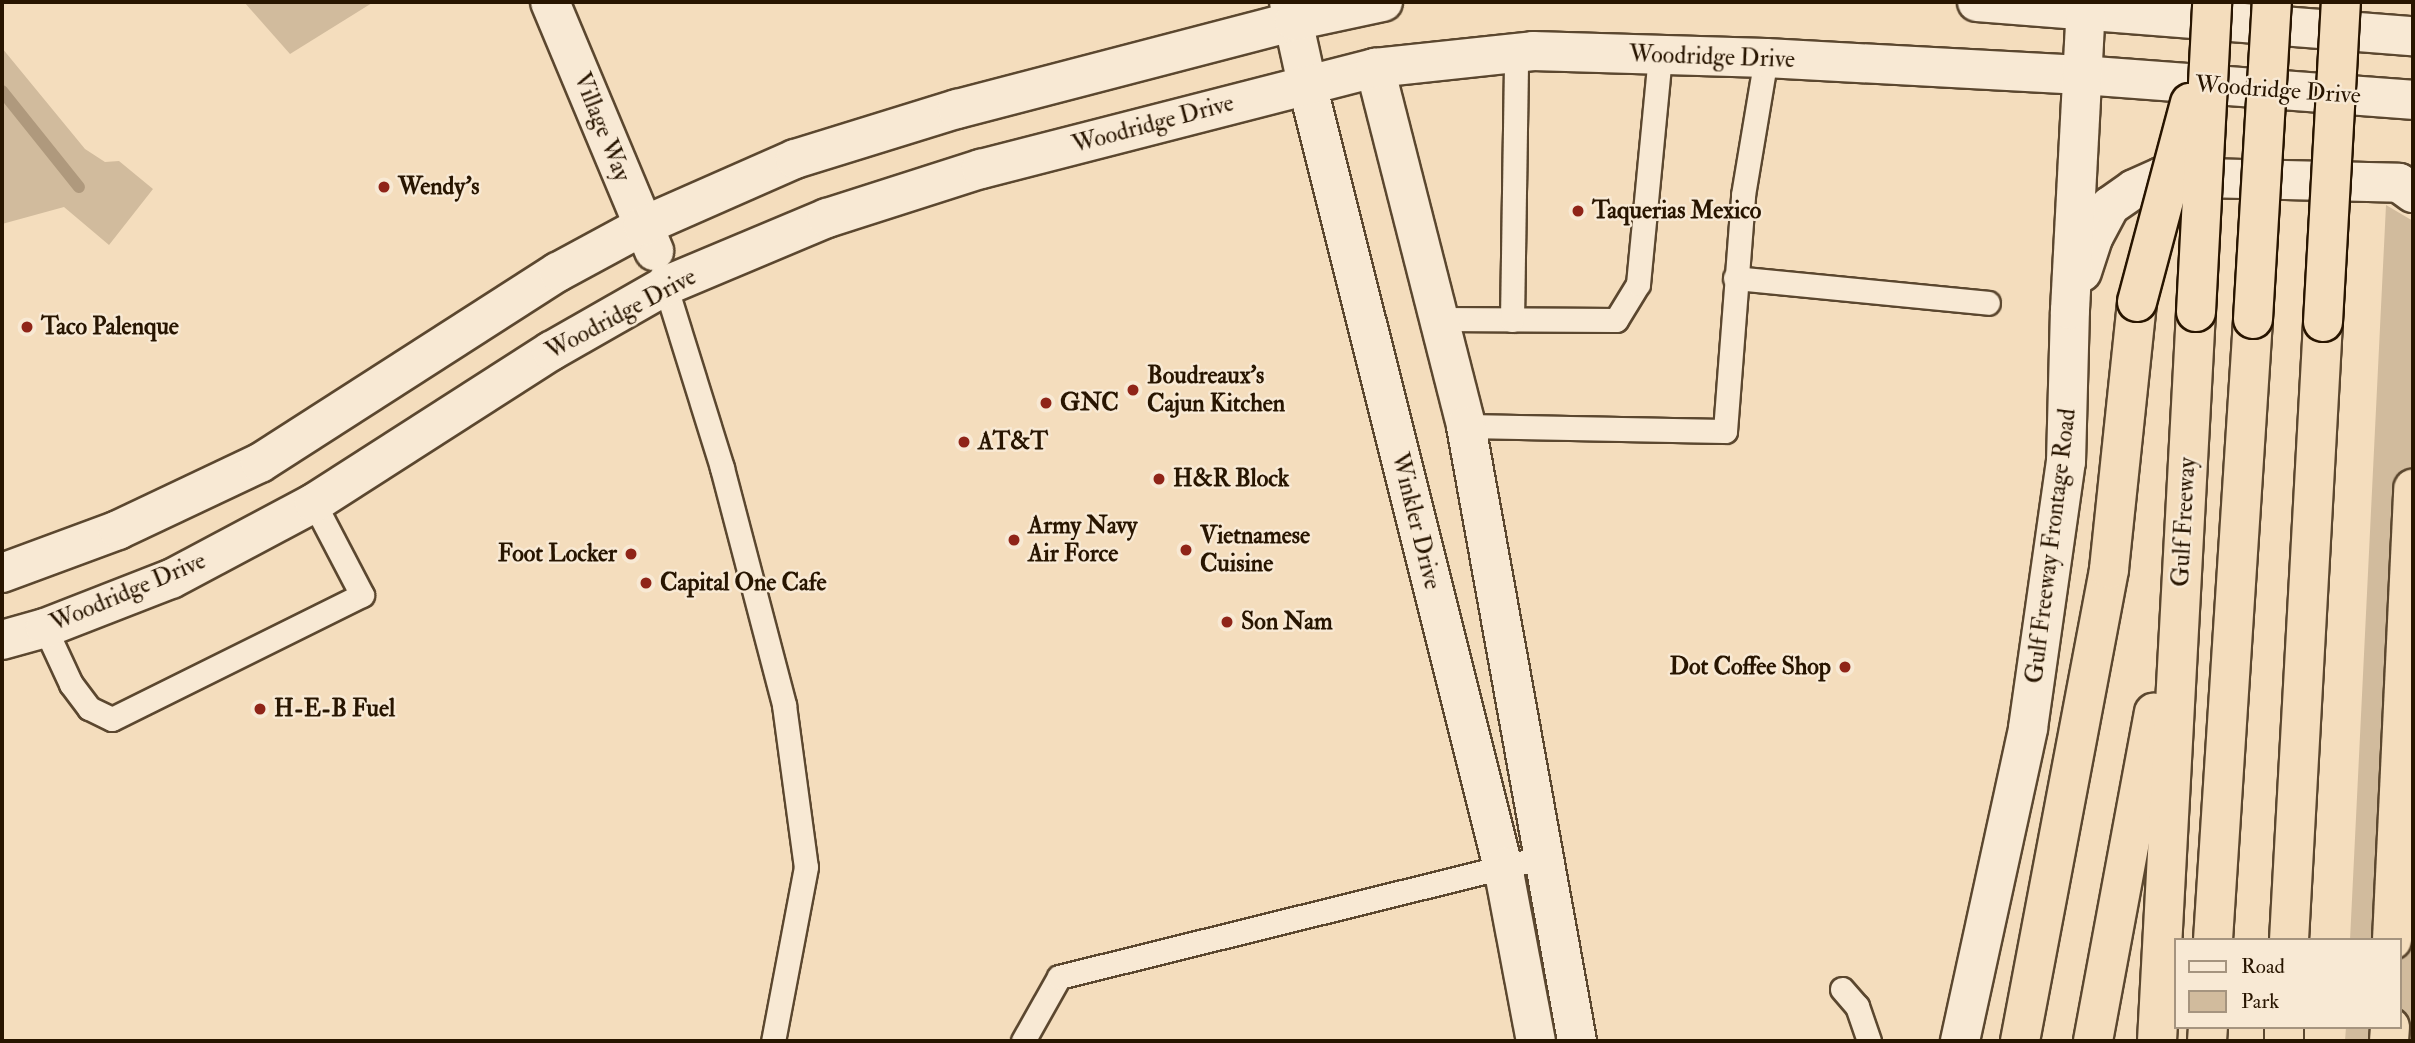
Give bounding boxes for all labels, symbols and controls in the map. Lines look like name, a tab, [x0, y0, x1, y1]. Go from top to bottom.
street label: Woodridge Drive	[1629, 40, 1795, 74]
street label: Village Way	[567, 68, 637, 186]
street label: Woodridge Drive	[2194, 70, 2362, 110]
street label: Woodridge Drive	[1069, 89, 1237, 159]
place label: Wendy's	[398, 173, 479, 201]
marker: Wendy's	[376, 179, 392, 195]
place label: Taquerias Mexico	[1592, 197, 1761, 225]
marker: Taquerias Mexico	[1570, 203, 1586, 219]
street label: Woodridge Drive	[541, 262, 701, 366]
place label: Taco Palenque	[41, 313, 179, 341]
marker: Taco Palenque	[19, 319, 35, 335]
place label: Boudreaux's Cajun Kitchen	[1147, 362, 1285, 418]
marker: Boudreaux's Cajun Kitchen	[1125, 382, 1141, 398]
place label: GNC	[1060, 389, 1119, 417]
marker: GNC	[1038, 395, 1054, 411]
street label: Gulf Freeway Frontage Road	[2020, 407, 2082, 685]
place label: AT&T	[978, 428, 1048, 456]
marker: AT&T	[956, 434, 972, 450]
street label: Winkler Drive	[1385, 450, 1447, 592]
street label: Gulf Freeway	[2166, 456, 2202, 588]
place label: H&R Block	[1173, 465, 1289, 493]
marker: H&R Block	[1151, 471, 1167, 487]
place label: Army Navy Air Force	[1028, 512, 1137, 568]
place label: Vietnamese Cuisine	[1200, 522, 1310, 578]
marker: Army Navy Air Force	[1006, 532, 1022, 548]
place label: Foot Locker	[498, 540, 617, 568]
marker: Vietnamese Cuisine	[1178, 542, 1194, 558]
street label: Woodridge Drive	[46, 546, 210, 638]
marker: Foot Locker	[623, 546, 639, 562]
place label: Capital One Cafe	[660, 569, 826, 597]
marker: Capital One Cafe	[638, 575, 654, 591]
place label: Son Nam	[1241, 608, 1333, 636]
marker: Son Nam	[1219, 614, 1235, 630]
place label: Dot Coffee Shop	[1670, 653, 1831, 681]
marker: Dot Coffee Shop	[1837, 659, 1853, 675]
place label: H-E-B Fuel	[274, 695, 395, 723]
marker: H-E-B Fuel	[252, 701, 268, 717]
legend	[2174, 938, 2401, 1029]
text: Road	[2241, 953, 2285, 980]
text: Park	[2241, 988, 2279, 1015]

